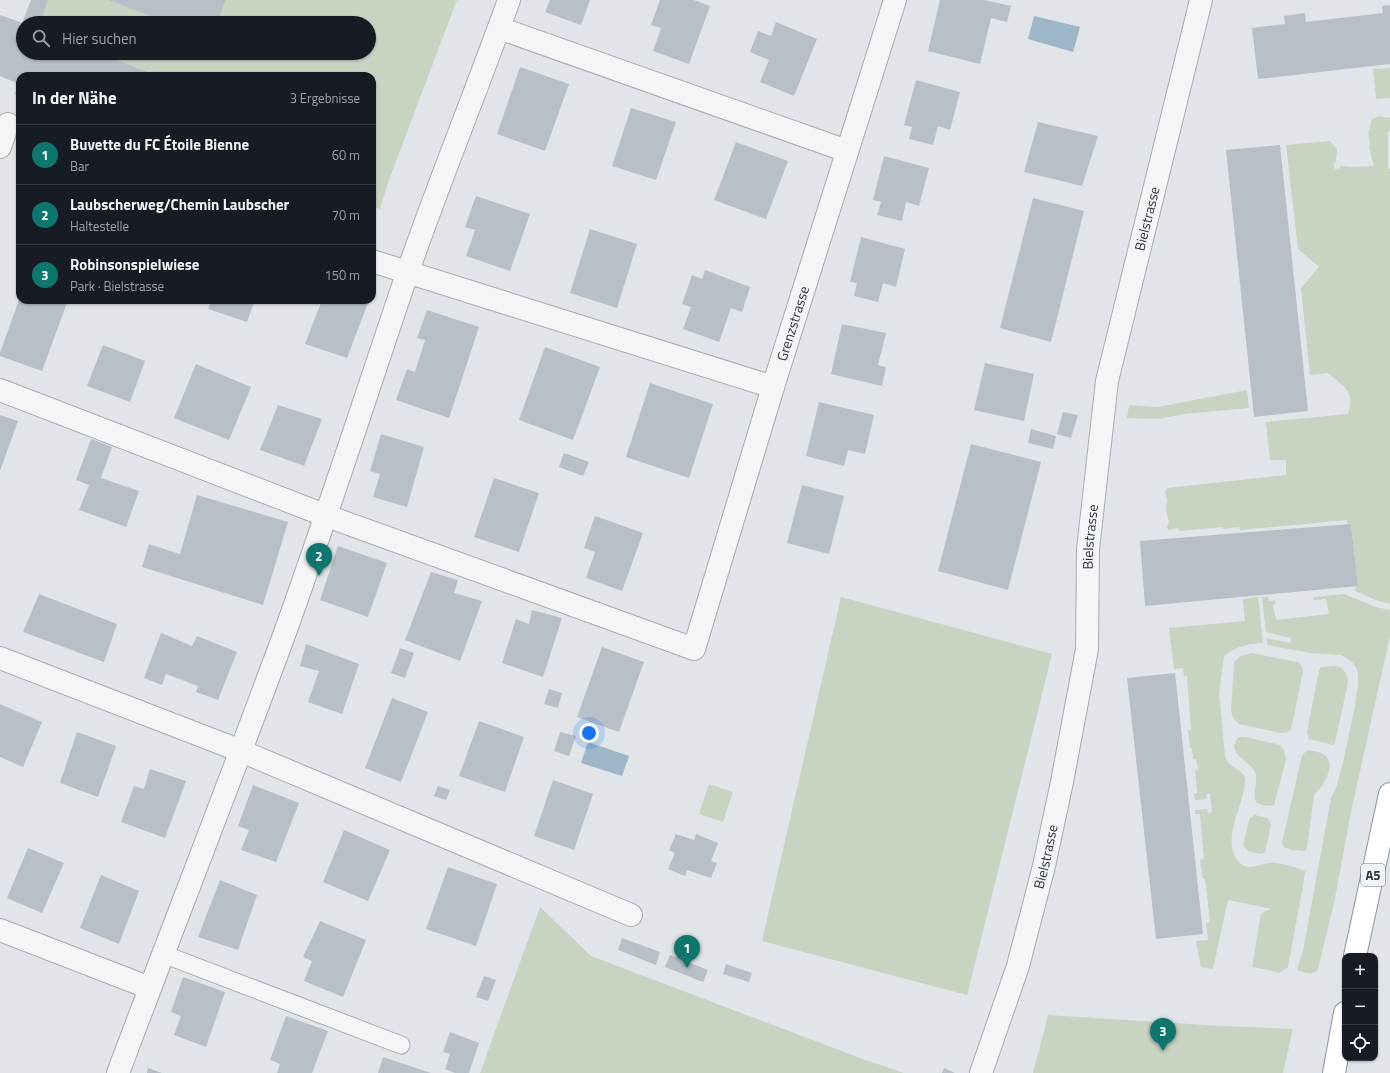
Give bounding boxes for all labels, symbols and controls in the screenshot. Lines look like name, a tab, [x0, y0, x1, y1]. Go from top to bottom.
search box	[16, 16, 376, 60]
icon: search	[30, 27, 52, 49]
text: Hier suchen	[62, 27, 137, 50]
text: In der Nähe	[32, 85, 117, 111]
text: 3 Ergebnisse	[290, 88, 360, 108]
text: Buvette du FC Étoile Bienne	[70, 133, 249, 156]
text: 1	[41, 145, 49, 165]
text: 60 m	[332, 145, 360, 165]
text: Bar	[70, 156, 89, 176]
street label: Bielstrasse	[1129, 184, 1165, 253]
text: Laubscherweg/Chemin Laubscher	[70, 193, 289, 216]
text: 2	[41, 205, 49, 225]
text: 70 m	[332, 205, 360, 225]
text: Haltestelle	[70, 216, 129, 236]
text: Robinsonspielwiese	[70, 253, 199, 276]
text: 3	[41, 265, 49, 285]
text: 150 m	[324, 265, 360, 285]
text: Park · Bielstrasse	[70, 276, 164, 296]
street label: Grenzstrasse	[771, 283, 814, 364]
street label: Bielstrasse	[1077, 503, 1103, 570]
pin: 2	[306, 543, 332, 576]
your location	[579, 723, 599, 743]
street label: Bielstrasse	[1028, 822, 1063, 891]
road number: A5	[1361, 864, 1385, 886]
pin: 1	[674, 935, 700, 968]
map controls	[1342, 953, 1378, 1061]
button: +	[1342, 953, 1378, 989]
button: −	[1342, 989, 1378, 1025]
pin: 3	[1150, 1018, 1176, 1051]
button: locate	[1342, 1025, 1378, 1061]

